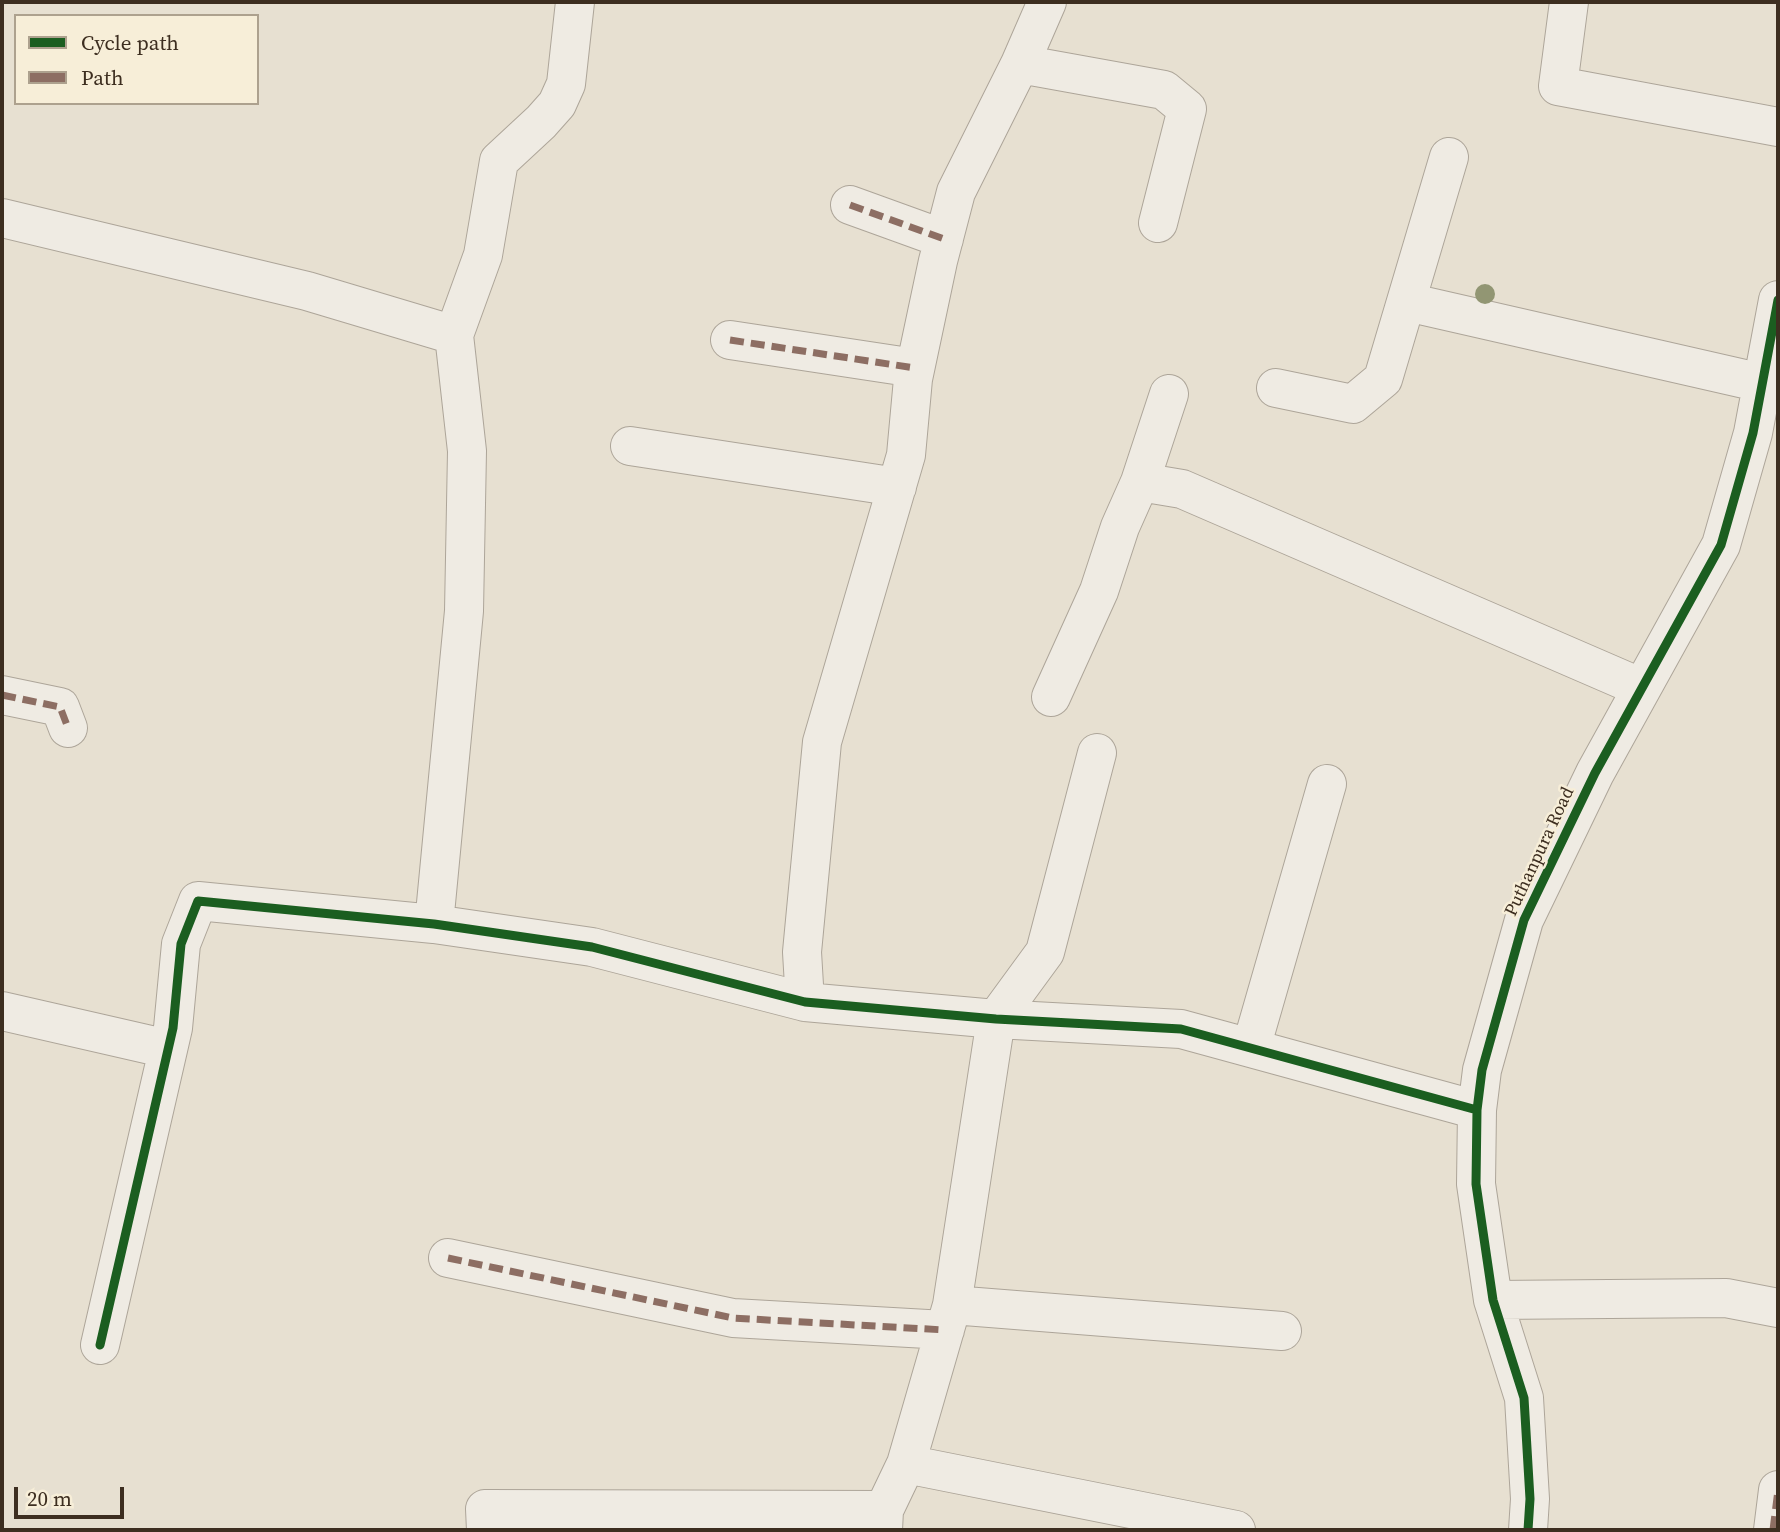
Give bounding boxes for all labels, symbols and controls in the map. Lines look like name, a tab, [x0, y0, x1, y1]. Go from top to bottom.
legend	[14, 14, 259, 105]
text: Cycle path	[81, 28, 179, 57]
text: Path	[81, 63, 124, 92]
street label: Puthanpura Road	[1501, 784, 1579, 920]
scale bar	[18, 1472, 128, 1516]
text: 20 m	[27, 1484, 72, 1513]

